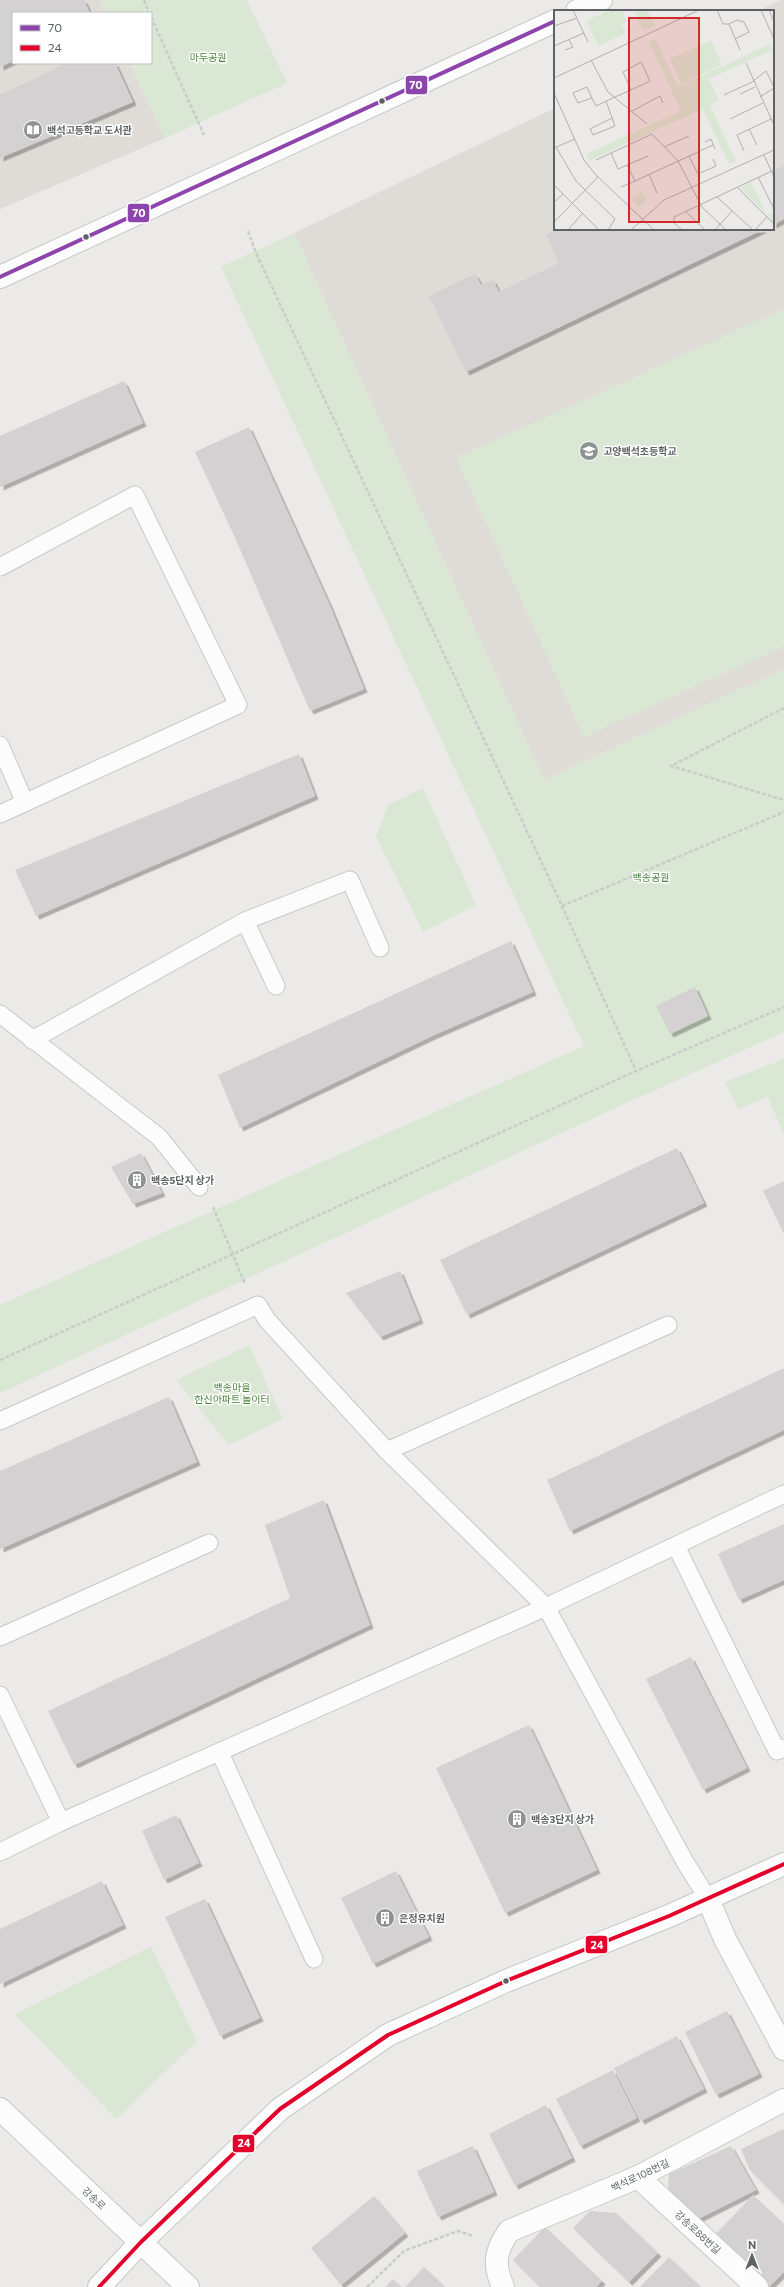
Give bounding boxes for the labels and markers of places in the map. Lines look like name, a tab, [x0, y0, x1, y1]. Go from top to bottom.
unlabelled marker	[377, 96, 387, 106]
library icon: 백석고등학교 도서관	[22, 119, 44, 141]
place label: 백석고등학교 도서관	[47, 124, 132, 136]
unlabelled marker	[81, 232, 91, 242]
school or university icon: 고양백석초등학교	[578, 440, 600, 462]
place label: 고양백석초등학교	[603, 445, 677, 457]
building icon: 백송5단지 상가	[126, 1169, 148, 1191]
place label: 백송5단지 상가	[151, 1174, 215, 1186]
building icon: 백송3단지 상가	[506, 1808, 528, 1830]
place label: 백송3단지 상가	[531, 1813, 595, 1825]
building icon: 은정유치원	[374, 1907, 396, 1929]
place label: 은정유치원	[399, 1912, 445, 1924]
unlabelled marker	[501, 1976, 511, 1986]

